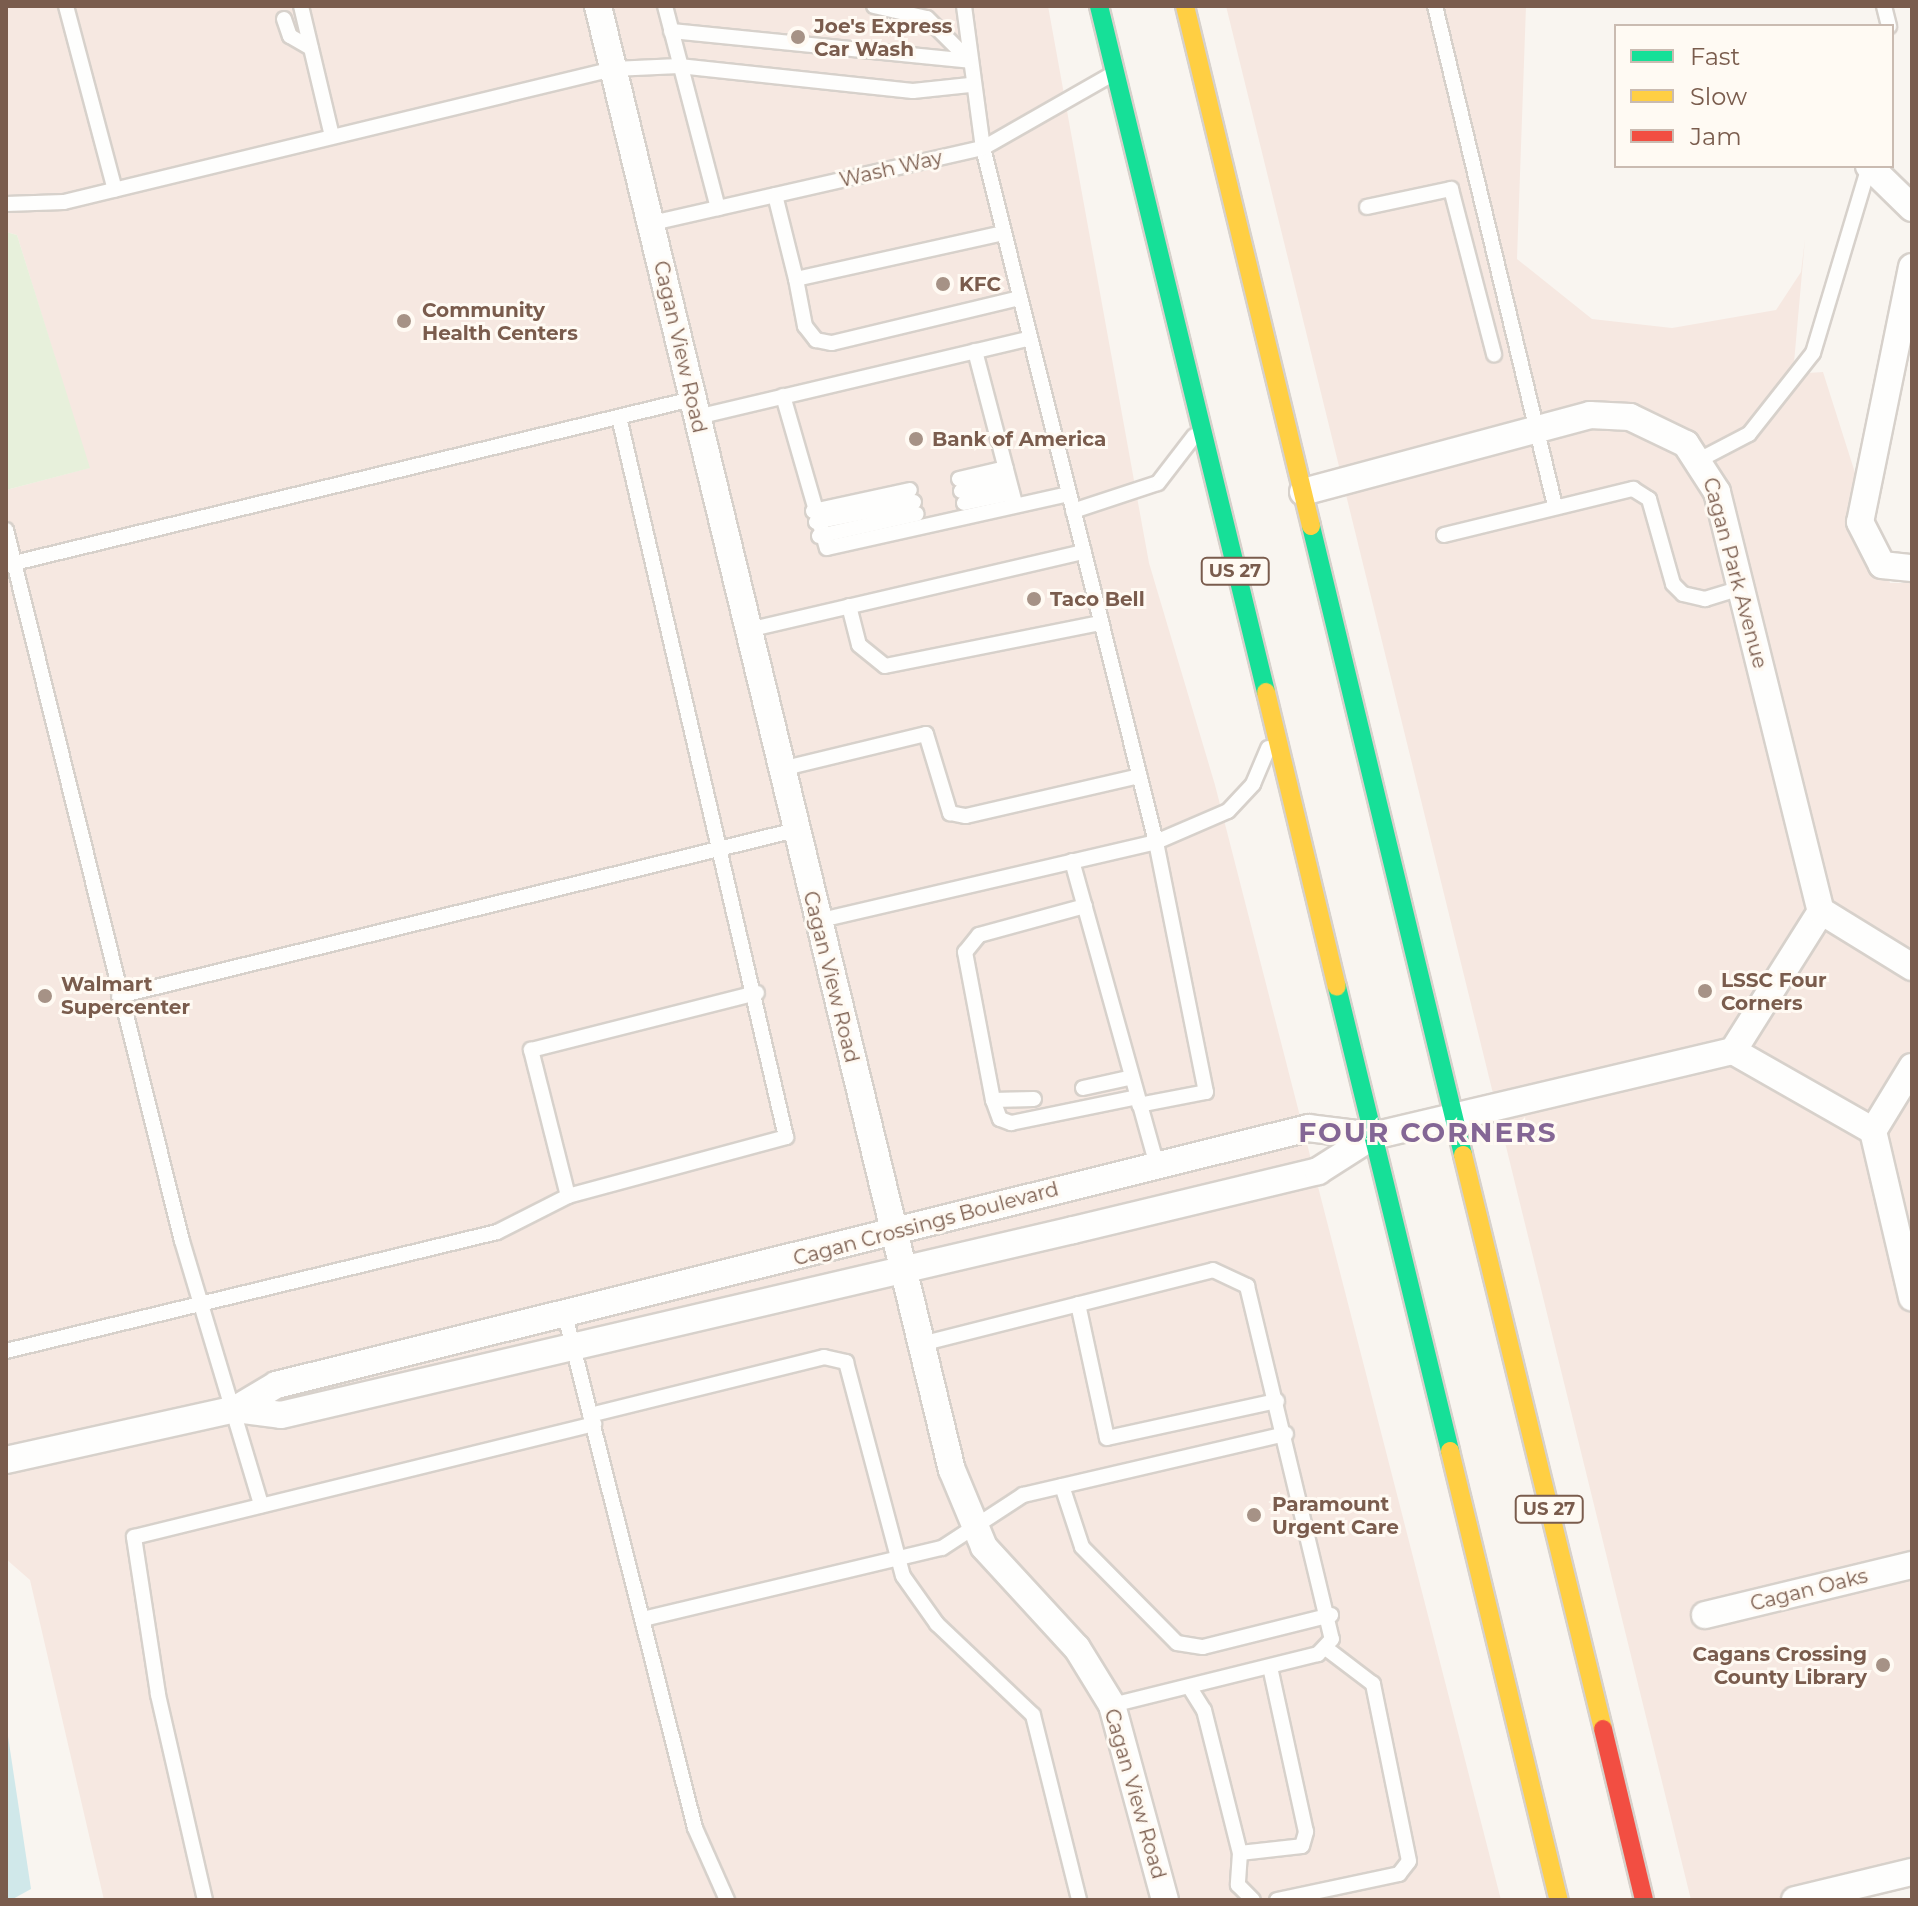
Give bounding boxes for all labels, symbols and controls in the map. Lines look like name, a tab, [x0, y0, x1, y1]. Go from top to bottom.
place label: Joe's Express Car Wash	[814, 14, 952, 61]
legend	[1614, 24, 1894, 168]
marker: Joe's Express Car Wash	[789, 28, 807, 46]
text: Fast	[1690, 42, 1740, 71]
text: Slow	[1690, 82, 1747, 111]
text: Jam	[1690, 122, 1742, 151]
street label: Wash Way	[837, 146, 945, 192]
street label: Cagan View Road	[649, 259, 711, 435]
place label: KFC	[959, 272, 1001, 296]
marker: KFC	[934, 275, 952, 293]
place label: Community Health Centers	[422, 298, 578, 345]
marker: Community Health Centers	[393, 310, 415, 332]
place label: Bank of America	[932, 427, 1106, 451]
marker: Bank of America	[907, 430, 925, 448]
street label: Cagan Park Avenue	[1698, 475, 1772, 671]
road number: US 27	[1199, 557, 1271, 585]
place label: Taco Bell	[1050, 587, 1145, 611]
marker: Taco Bell	[1025, 590, 1043, 608]
street label: Cagan View Road	[798, 889, 864, 1065]
place label: LSSC Four Corners	[1721, 968, 1827, 1015]
place label: Walmart Supercenter	[61, 972, 190, 1019]
marker: LSSC Four Corners	[1696, 982, 1714, 1000]
marker: Walmart Supercenter	[36, 987, 54, 1005]
district label: FOUR CORNERS	[1298, 1115, 1558, 1149]
street label: Cagan Crossings Boulevard	[791, 1177, 1061, 1271]
place label: Paramount Urgent Care	[1272, 1492, 1399, 1539]
road number: US 27	[1513, 1495, 1585, 1523]
marker: Paramount Urgent Care	[1243, 1504, 1265, 1526]
street label: Cagan Oaks	[1748, 1564, 1870, 1616]
place label: Cagans Crossing County Library	[1693, 1642, 1867, 1689]
marker: Cagans Crossing County Library	[1874, 1656, 1892, 1674]
street label: Cagan View Road	[1099, 1706, 1171, 1882]

